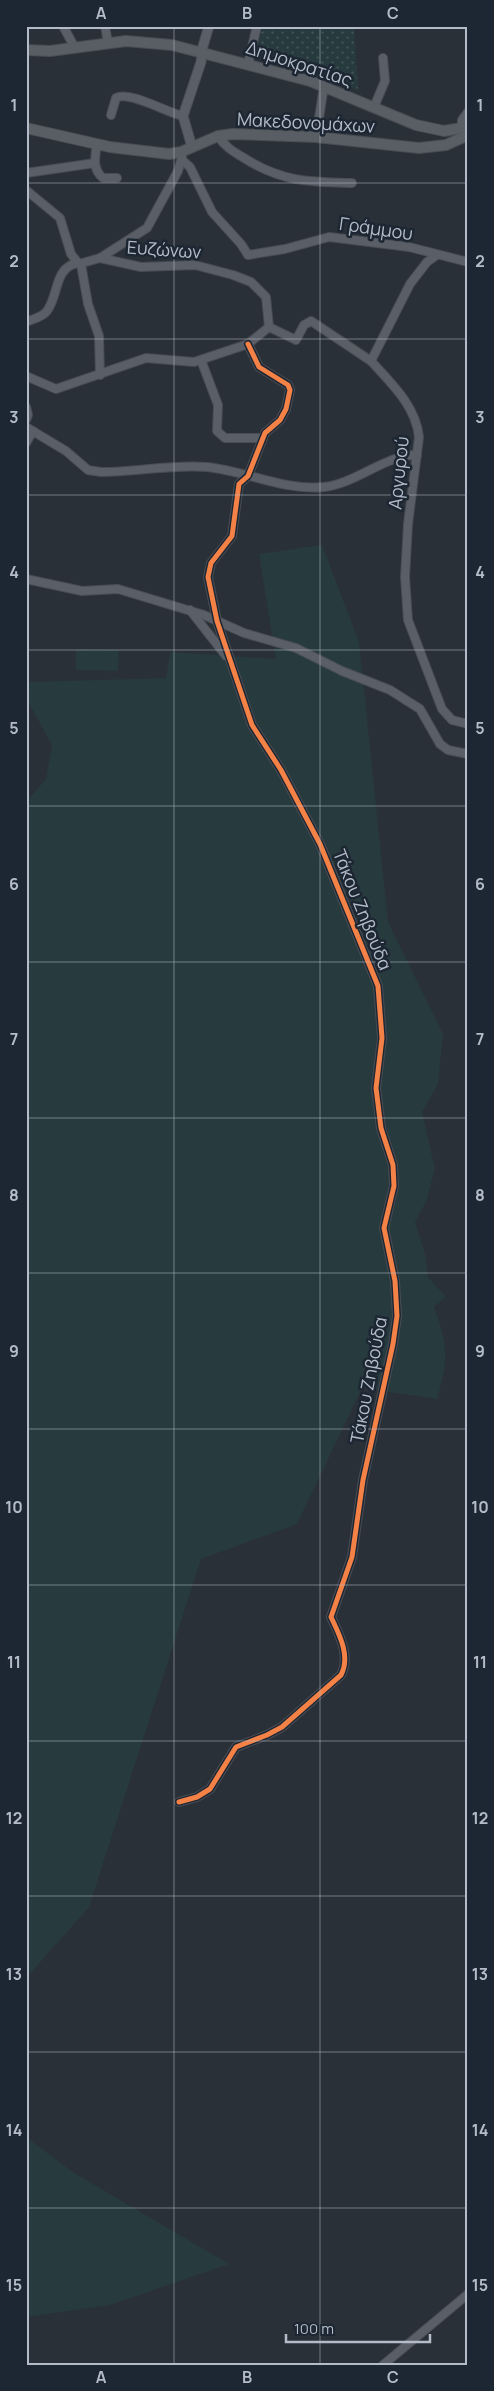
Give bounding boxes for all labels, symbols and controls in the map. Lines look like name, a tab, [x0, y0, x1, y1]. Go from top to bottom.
text: A	[96, 2, 107, 24]
text: B	[242, 2, 252, 24]
text: C	[387, 2, 399, 24]
street label: Δημοκρατίας	[243, 35, 356, 92]
text: 1	[10, 94, 18, 116]
text: 1	[476, 94, 484, 116]
street label: Μακεδονομάχων	[236, 106, 376, 138]
street label: Γράμμου	[338, 211, 415, 245]
street label: Ευζώνων	[126, 234, 202, 264]
text: 2	[9, 250, 19, 272]
text: 2	[475, 250, 485, 272]
text: 3	[9, 406, 19, 428]
text: 3	[475, 406, 485, 428]
street label: Αργυρού	[382, 435, 414, 511]
text: 4	[9, 561, 19, 583]
text: 4	[475, 561, 485, 583]
text: 5	[9, 717, 19, 739]
text: 5	[475, 717, 485, 739]
street label: Τάκου Ζηβούδα	[328, 846, 398, 974]
text: 6	[9, 873, 19, 895]
text: 6	[475, 873, 485, 895]
text: 7	[10, 1028, 18, 1050]
text: 7	[476, 1028, 484, 1050]
text: 8	[9, 1184, 19, 1206]
text: 8	[475, 1184, 485, 1206]
street label: Τάκου Ζηβούδα	[344, 1315, 392, 1445]
text: 9	[9, 1340, 19, 1362]
text: 9	[475, 1340, 485, 1362]
text: 10	[5, 1496, 23, 1518]
text: 10	[471, 1496, 489, 1518]
text: 11	[7, 1651, 21, 1673]
text: 11	[473, 1651, 487, 1673]
text: 12	[6, 1807, 22, 1829]
text: 12	[472, 1807, 488, 1829]
text: 13	[6, 1963, 22, 1985]
text: 13	[472, 1963, 488, 1985]
text: 14	[6, 2119, 22, 2141]
text: 14	[472, 2119, 488, 2141]
text: 15	[6, 2274, 22, 2296]
text: 15	[472, 2274, 488, 2296]
scale bar	[286, 2311, 430, 2343]
text: 100 m	[294, 2318, 334, 2339]
text: A	[96, 2366, 107, 2388]
text: B	[242, 2366, 252, 2388]
text: C	[387, 2366, 399, 2388]

